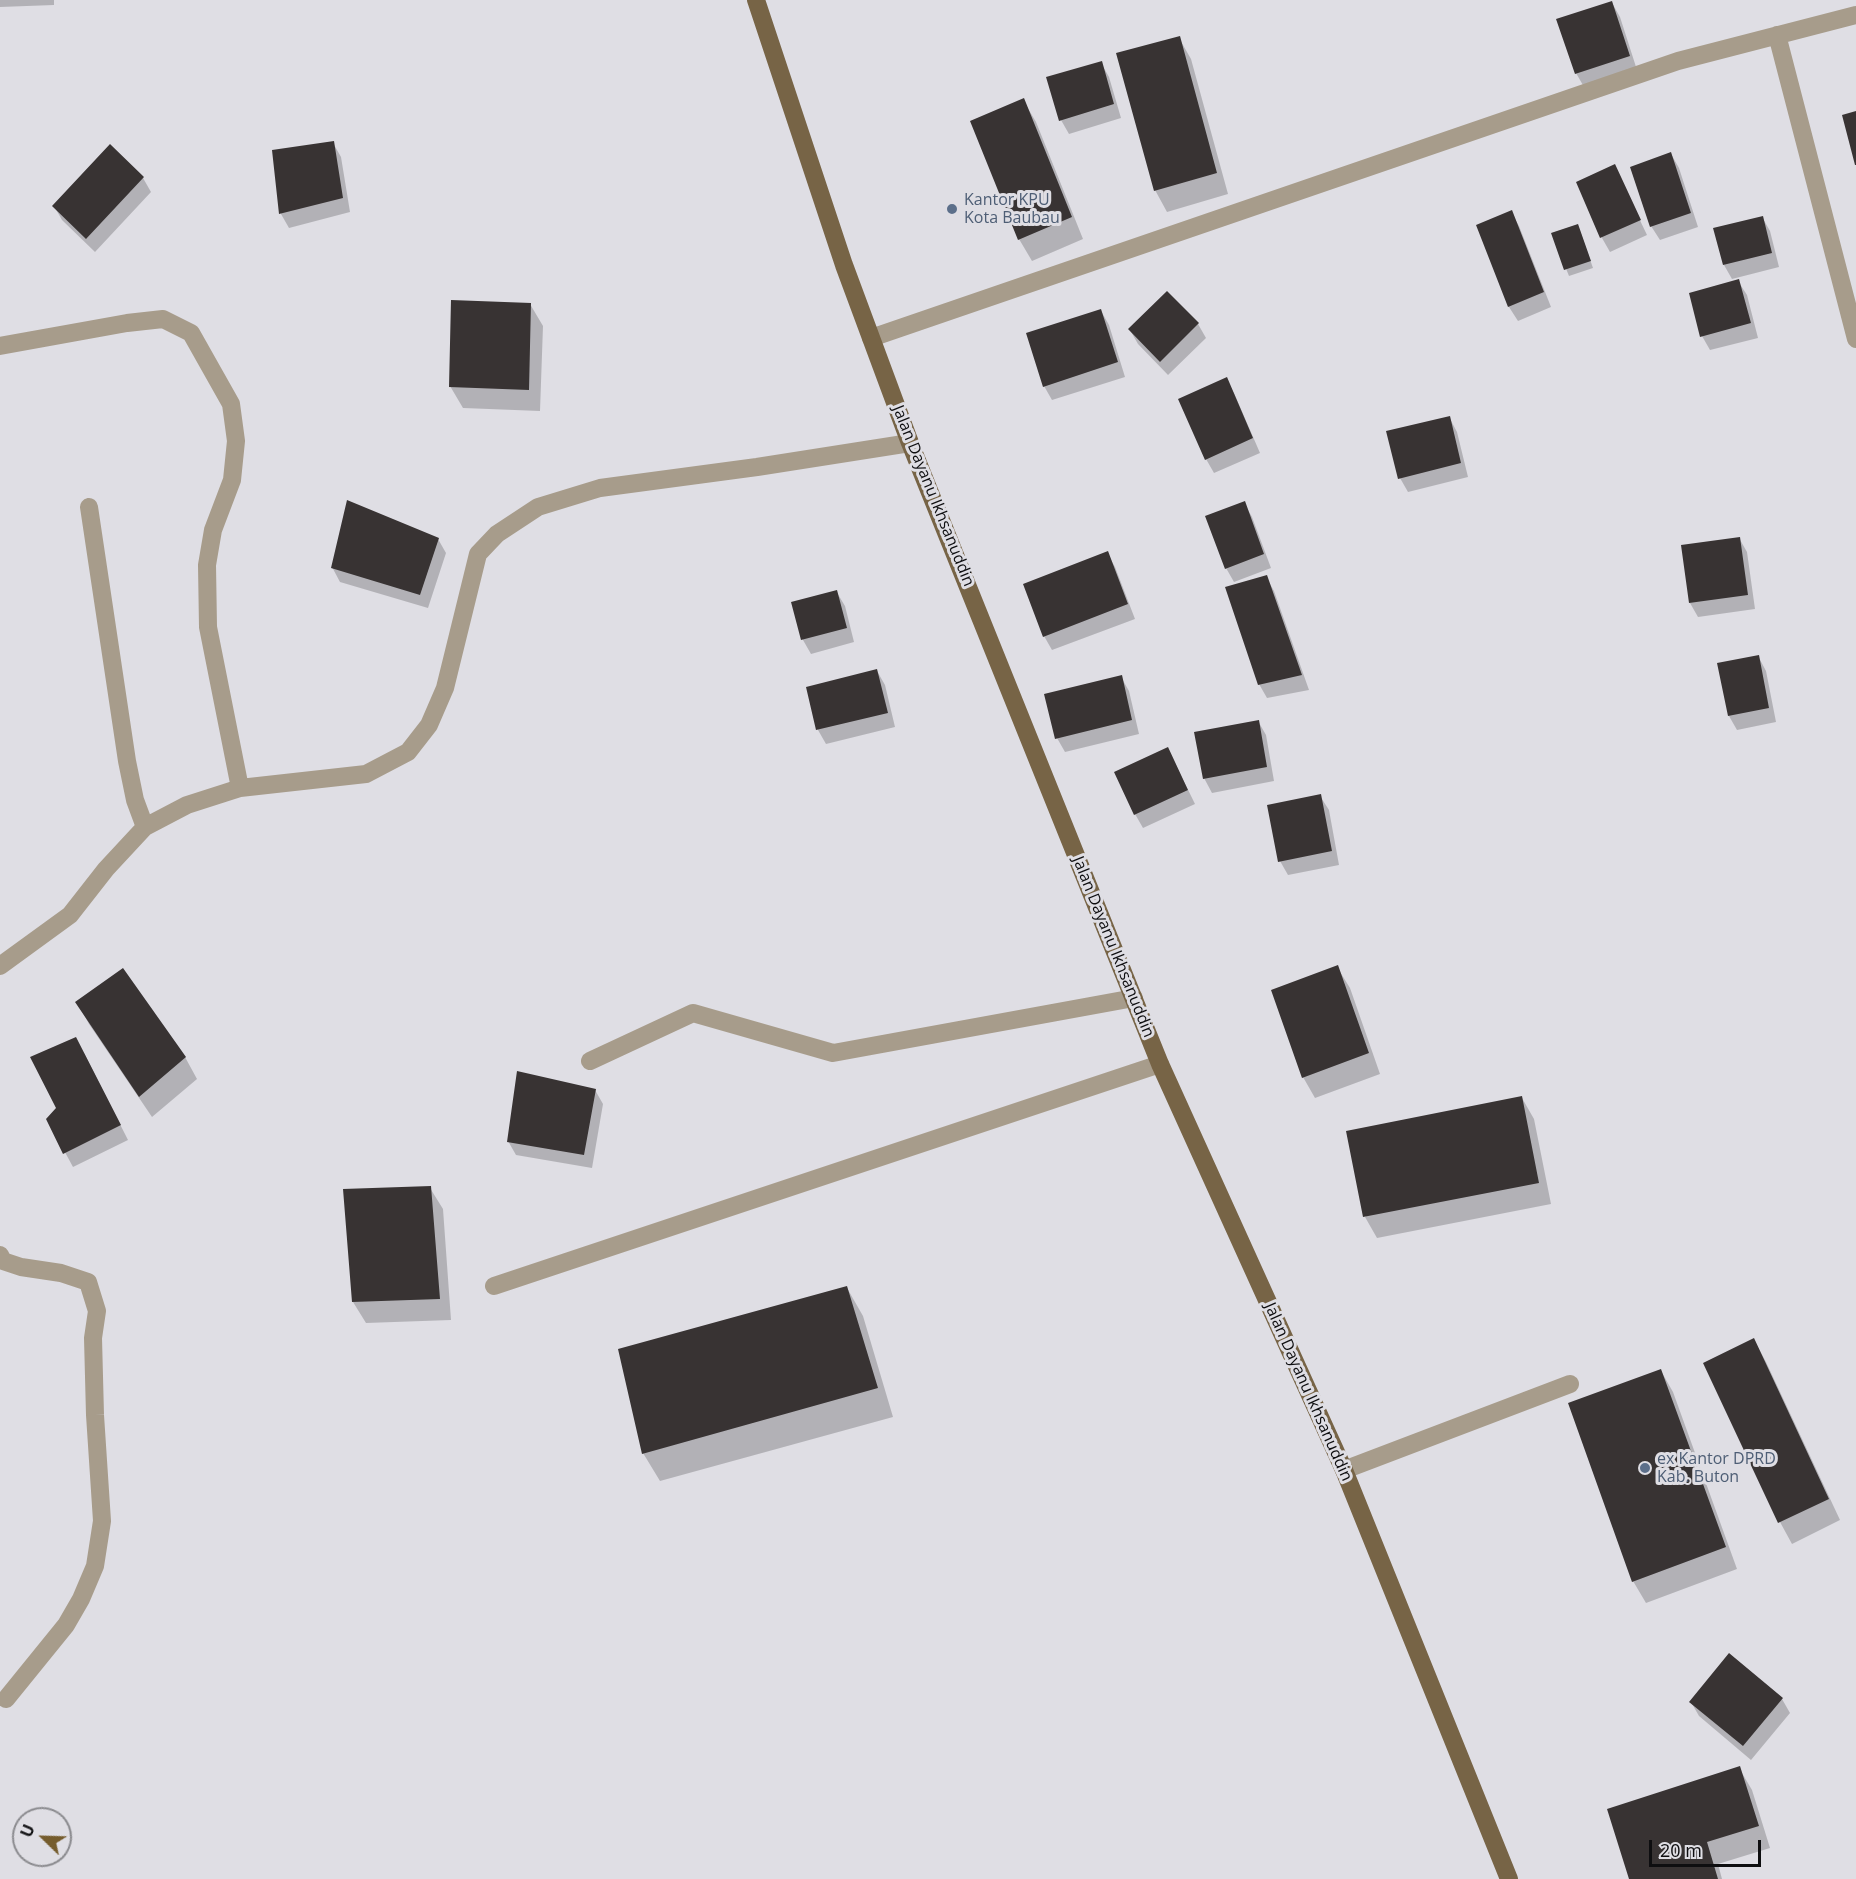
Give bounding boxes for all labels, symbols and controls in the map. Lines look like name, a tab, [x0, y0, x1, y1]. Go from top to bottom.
place label: Kantor KPU Kota Baubau	[964, 190, 1060, 228]
marker: Kantor KPU Kota Baubau	[945, 202, 959, 216]
street label: Jalan Dayanu Ikhsanuddin	[888, 403, 978, 589]
street label: Jalan Dayanu Ikhsanuddin	[1068, 854, 1158, 1040]
street label: Jalan Dayanu Ikhsanuddin	[1260, 1300, 1356, 1484]
place label: ex Kantor DPRD Kab. Buton	[1657, 1449, 1776, 1487]
marker: ex Kantor DPRD Kab. Buton	[1638, 1461, 1652, 1475]
north arrow	[12, 1807, 72, 1867]
text: U	[15, 1821, 40, 1841]
scale bar	[1652, 1828, 1764, 1866]
text: 20 m	[1660, 1838, 1702, 1862]

